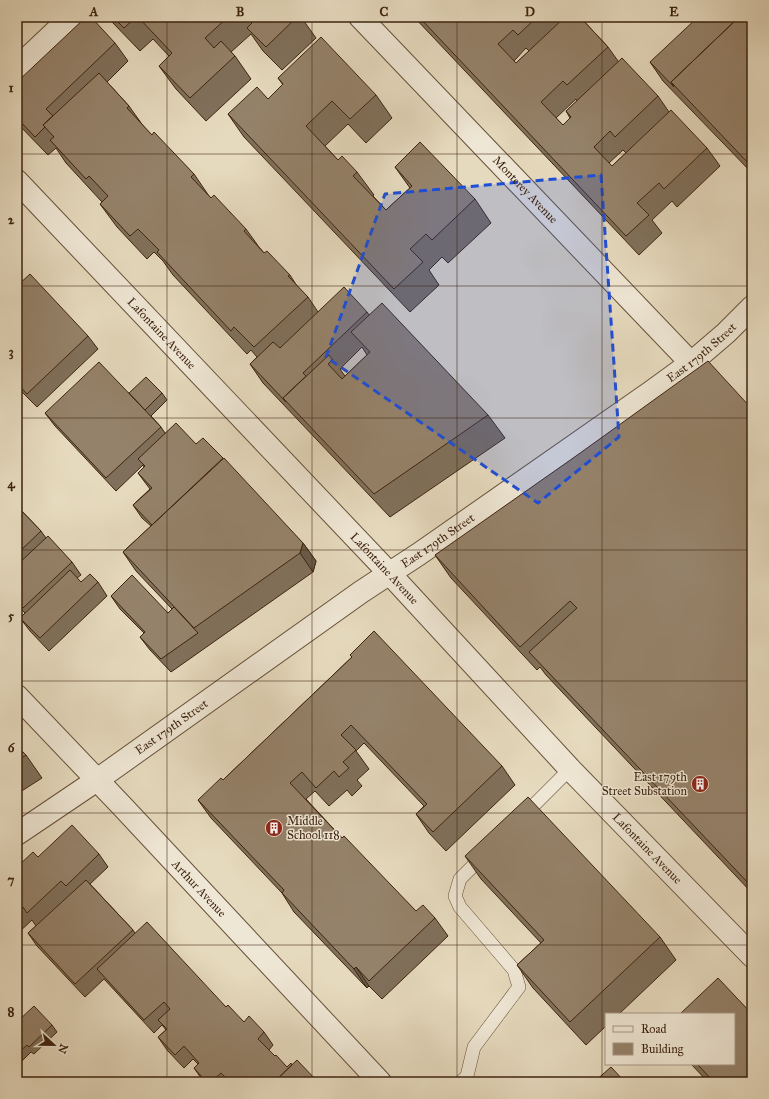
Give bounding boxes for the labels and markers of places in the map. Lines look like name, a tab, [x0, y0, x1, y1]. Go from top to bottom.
place label: East 179th Street Substation	[602, 770, 688, 798]
building icon: East 179th Street Substation	[690, 774, 710, 794]
place label: Middle School 118	[287, 814, 340, 842]
building icon: Middle School 118	[264, 818, 284, 838]

